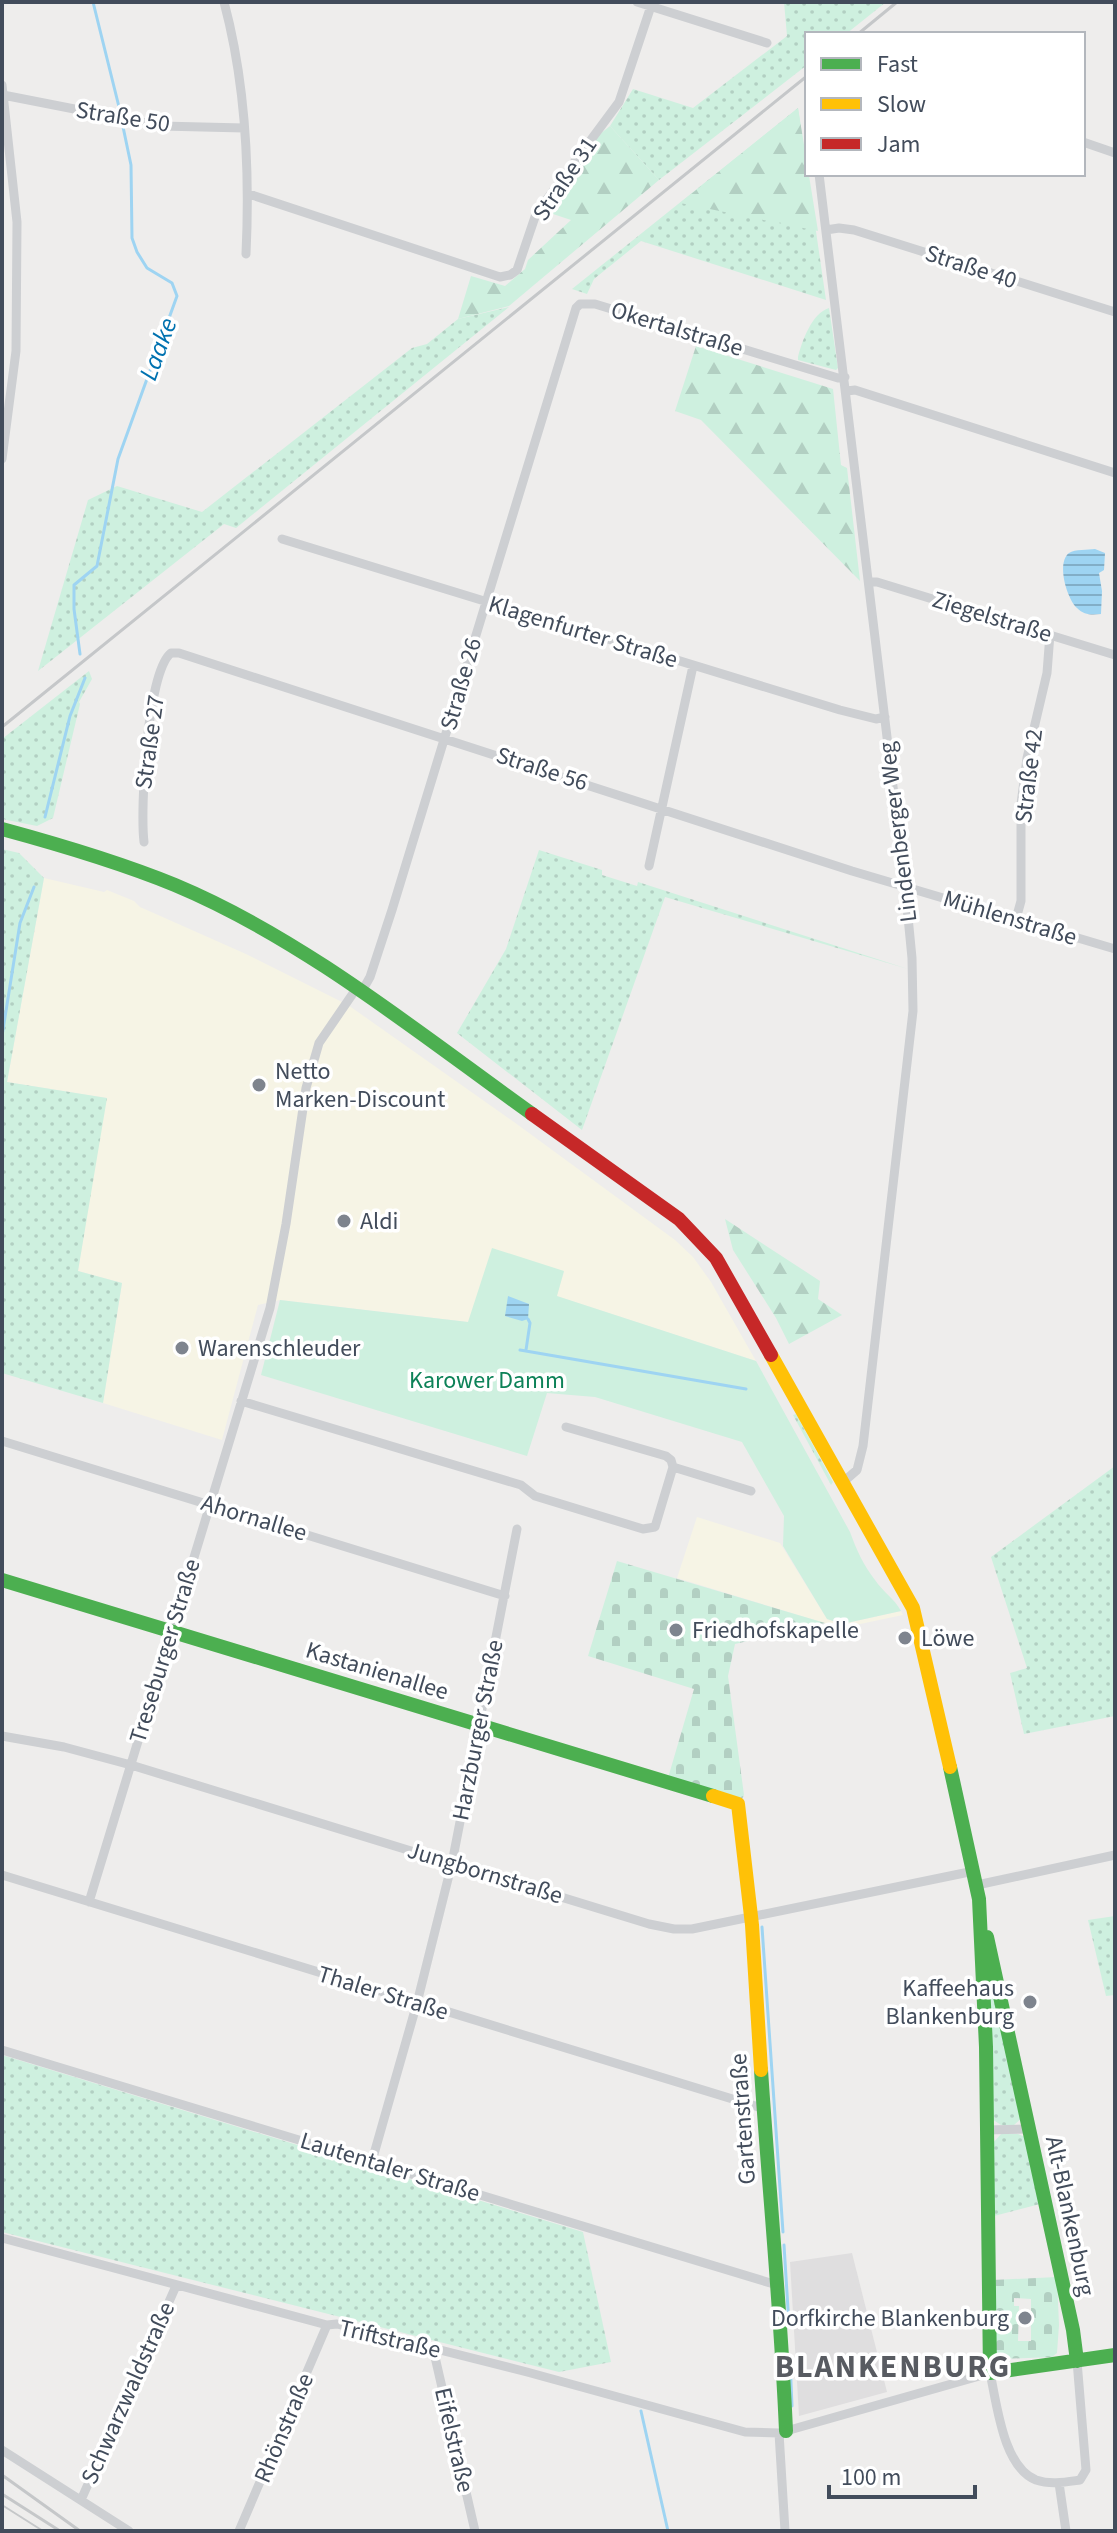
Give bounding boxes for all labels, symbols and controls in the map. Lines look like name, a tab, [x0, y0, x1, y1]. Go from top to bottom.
legend	[805, 32, 1085, 176]
text: Fast	[877, 47, 918, 82]
text: Slow	[877, 87, 926, 122]
street label: Straße 50	[74, 92, 172, 142]
text: Jam	[877, 127, 921, 162]
street label: Straße 31	[524, 130, 606, 228]
street label: Straße 40	[921, 236, 1021, 298]
street label: Okertalstraße	[607, 292, 747, 366]
water label: Laake	[130, 313, 186, 385]
street label: Ziegelstraße	[928, 582, 1056, 652]
street label: Klagenfurter Straße	[484, 587, 682, 677]
street label: Straße 26	[431, 634, 491, 734]
street label: Straße 27	[126, 693, 174, 791]
street label: Straße 42	[1006, 727, 1052, 825]
street label: Straße 56	[492, 738, 592, 800]
street label: Lindenberger Weg	[870, 740, 926, 924]
street label: Mühlenstraße	[939, 881, 1081, 955]
place label: Netto Marken-Discount	[275, 1054, 445, 1117]
marker: Netto Marken-Discount	[250, 1076, 268, 1094]
place label: Aldi	[360, 1204, 398, 1239]
marker: Aldi	[335, 1212, 353, 1230]
place label: Warenschleuder	[198, 1331, 361, 1366]
marker: Warenschleuder	[173, 1339, 191, 1357]
park label: Karower Damm	[409, 1363, 565, 1398]
street label: Ahornallee	[197, 1485, 311, 1551]
street label: Treseburger Straße	[120, 1555, 210, 1747]
place label: Friedhofskapelle	[692, 1613, 859, 1648]
marker: Friedhofskapelle	[667, 1621, 685, 1639]
place label: Löwe	[921, 1621, 974, 1656]
marker: Löwe	[896, 1629, 914, 1647]
street label: Kastanienallee	[301, 1633, 453, 1709]
street label: Harzburger Straße	[443, 1637, 513, 1823]
street label: Jungbornstraße	[403, 1833, 567, 1913]
street label: Thaler Straße	[313, 1957, 453, 2029]
place label: Kaffeehaus Blankenburg	[886, 1971, 1014, 2034]
marker: Kaffeehaus Blankenburg	[1021, 1993, 1039, 2011]
street label: Gartenstraße	[721, 2052, 765, 2186]
street label: Lautentaler Straße	[296, 2123, 484, 2211]
street label: Alt-Blankenburg	[1036, 2133, 1104, 2299]
street label: Schwarzwaldstraße	[72, 2296, 184, 2490]
place label: Dorfkirche Blankenburg	[771, 2301, 1009, 2336]
marker: Dorfkirche Blankenburg	[1016, 2309, 1034, 2327]
street label: Triftstraße	[336, 2310, 444, 2368]
district label: BLANKENBURG	[775, 2344, 1011, 2390]
street label: Rhönstraße	[245, 2368, 323, 2488]
street label: Eifelstraße	[425, 2384, 483, 2496]
scale bar	[829, 2449, 975, 2499]
text: 100 m	[841, 2460, 901, 2495]

